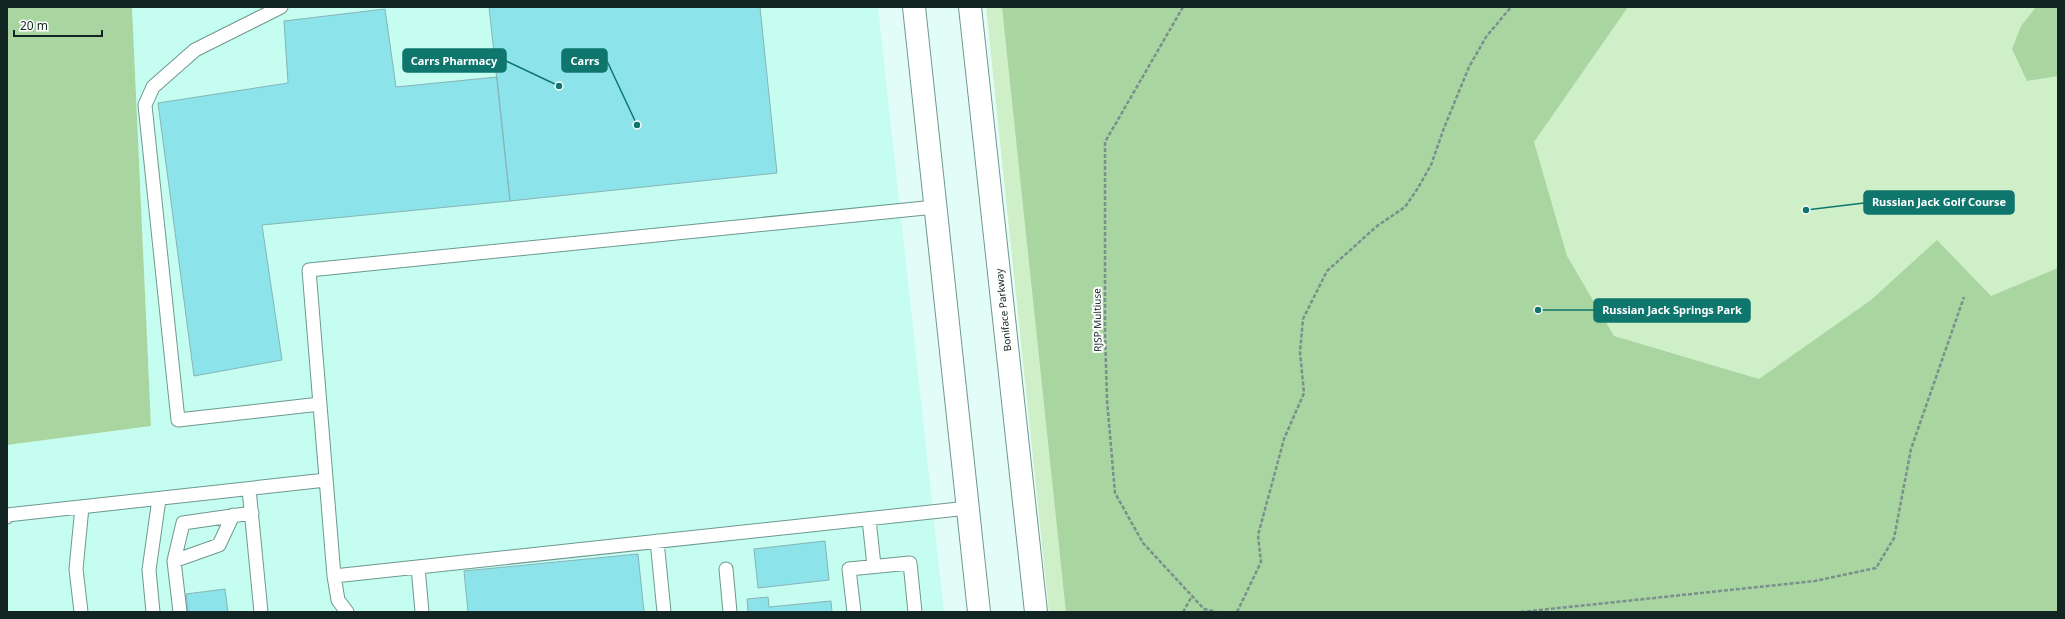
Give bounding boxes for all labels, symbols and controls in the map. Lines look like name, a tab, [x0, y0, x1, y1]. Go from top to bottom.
scale bar	[14, 12, 102, 38]
text: 20 m	[20, 17, 48, 34]
callout: Carrs Pharmacy	[403, 49, 506, 72]
callout: Carrs	[562, 49, 607, 72]
text: Carrs Pharmacy	[411, 53, 498, 68]
text: Carrs	[570, 53, 600, 68]
callout: Russian Jack Golf Course	[1864, 191, 2014, 214]
text: Russian Jack Golf Course	[1872, 194, 2007, 209]
street label: Boniface Parkway	[992, 267, 1014, 352]
street label: RJSP Multiuse	[1089, 288, 1105, 352]
callout: Russian Jack Springs Park	[1594, 299, 1750, 322]
text: Russian Jack Springs Park	[1602, 302, 1742, 317]

